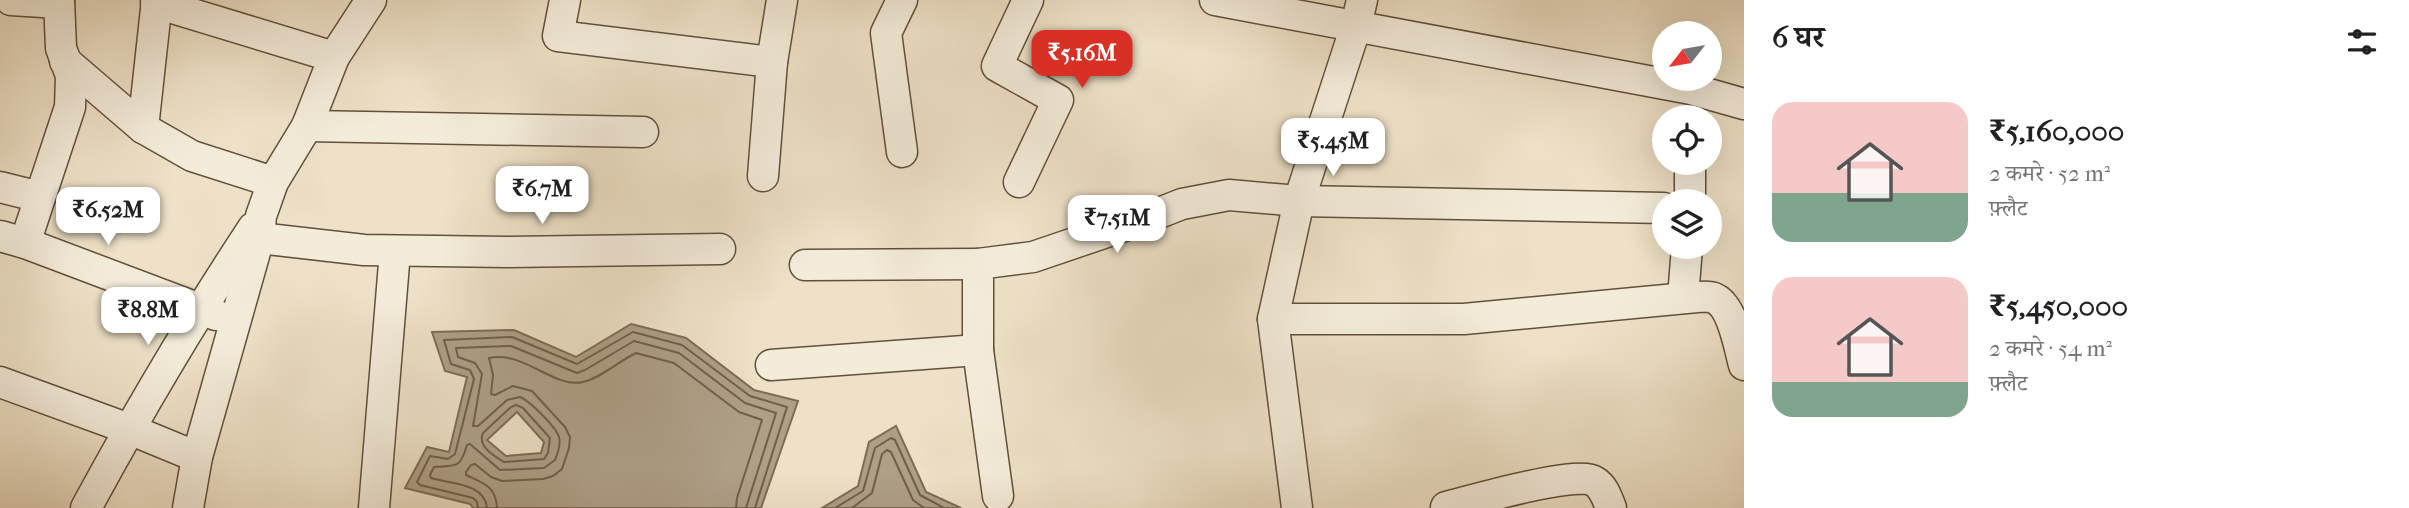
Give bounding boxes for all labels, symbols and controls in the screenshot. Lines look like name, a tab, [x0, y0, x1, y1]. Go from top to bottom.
text: 6 घर	[1772, 20, 1824, 55]
north arrow	[1652, 21, 1722, 91]
map controls	[1652, 21, 1722, 259]
icon: filters	[2343, 23, 2381, 61]
pin: ₹5.16M	[1025, 31, 1139, 90]
text: ₹5.16M	[1048, 39, 1116, 66]
button: locate	[1652, 105, 1722, 175]
text: ₹5,160,000	[1989, 114, 2124, 149]
pin: ₹5.45M	[1276, 118, 1390, 178]
text: ₹5.45M	[1297, 127, 1369, 154]
icon: home	[1828, 130, 1912, 214]
text: 2 कमरे · 52 m²	[1989, 160, 2110, 187]
pin: ₹6.7M	[493, 166, 591, 226]
text: ₹6.7M	[512, 175, 572, 202]
pin: ₹6.52M	[51, 188, 165, 247]
button: layers	[1652, 189, 1722, 259]
text: फ़्लैट	[1989, 195, 2027, 222]
text: ₹6.52M	[72, 196, 144, 223]
pin: ₹7.51M	[1060, 196, 1174, 255]
text: ₹7.51M	[1084, 204, 1150, 231]
pin: ₹8.8M	[99, 288, 197, 347]
text: ₹5,450,000	[1989, 289, 2128, 324]
text: ₹8.8M	[117, 296, 179, 323]
icon: home	[1828, 305, 1912, 389]
text: 2 कमरे · 54 m²	[1989, 335, 2112, 362]
text: फ़्लैट	[1989, 370, 2027, 397]

